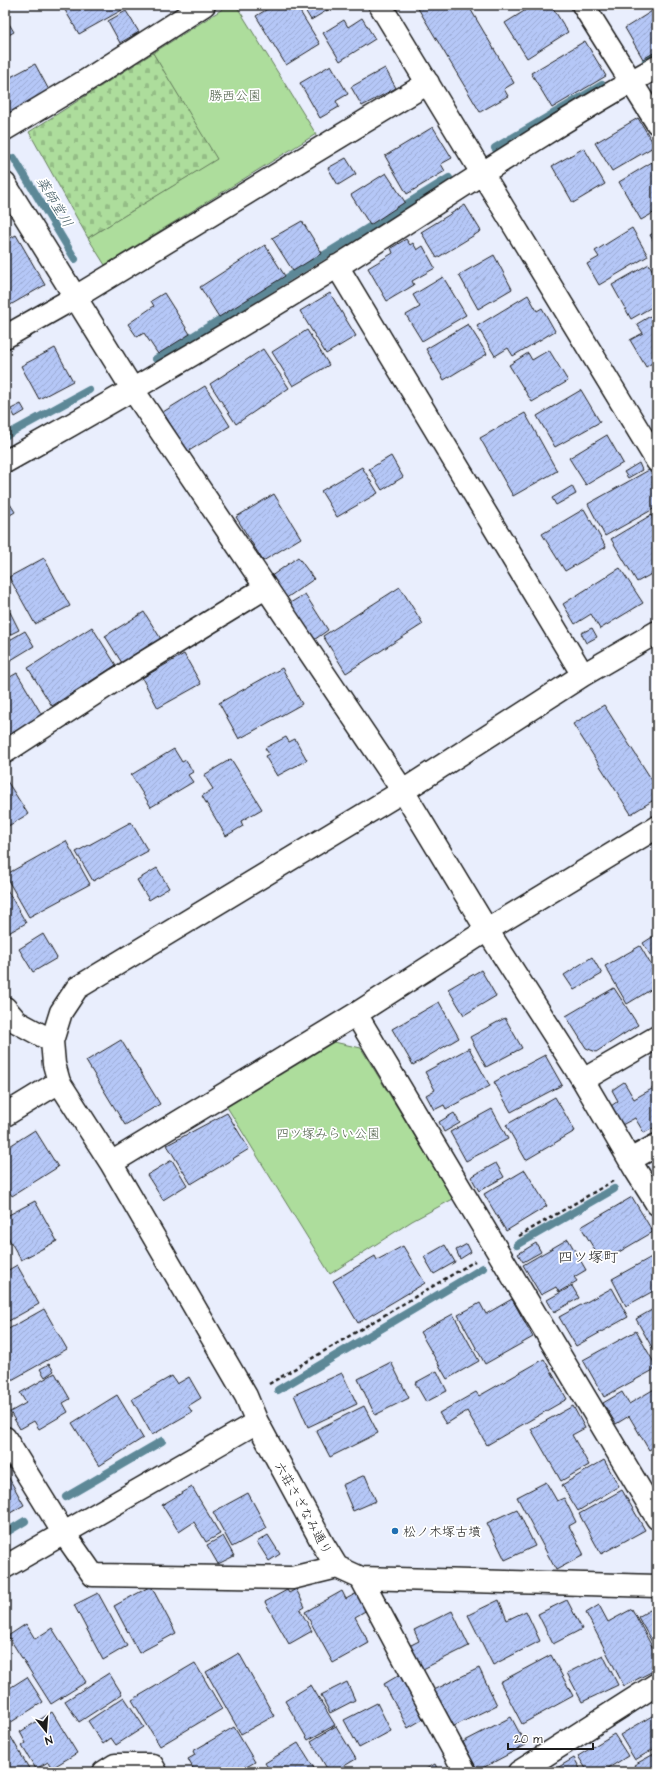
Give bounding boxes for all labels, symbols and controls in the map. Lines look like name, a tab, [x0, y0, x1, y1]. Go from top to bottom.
park label: 勝西公園	[209, 87, 261, 105]
water label: 薬師堂川	[31, 173, 77, 232]
park label: 四ツ塚みらい公園	[276, 1125, 380, 1143]
district label: 四ツ塚町	[558, 1247, 619, 1268]
street label: 六荘さざなみ通り	[270, 1459, 336, 1558]
place label: 松ノ木塚古墳	[403, 1523, 481, 1541]
marker: 松ノ木塚古墳	[390, 1526, 400, 1536]
north arrow	[26, 1711, 66, 1751]
scale bar	[508, 1725, 593, 1751]
text: 20 m	[514, 1731, 543, 1748]
text: N	[43, 1732, 54, 1748]

